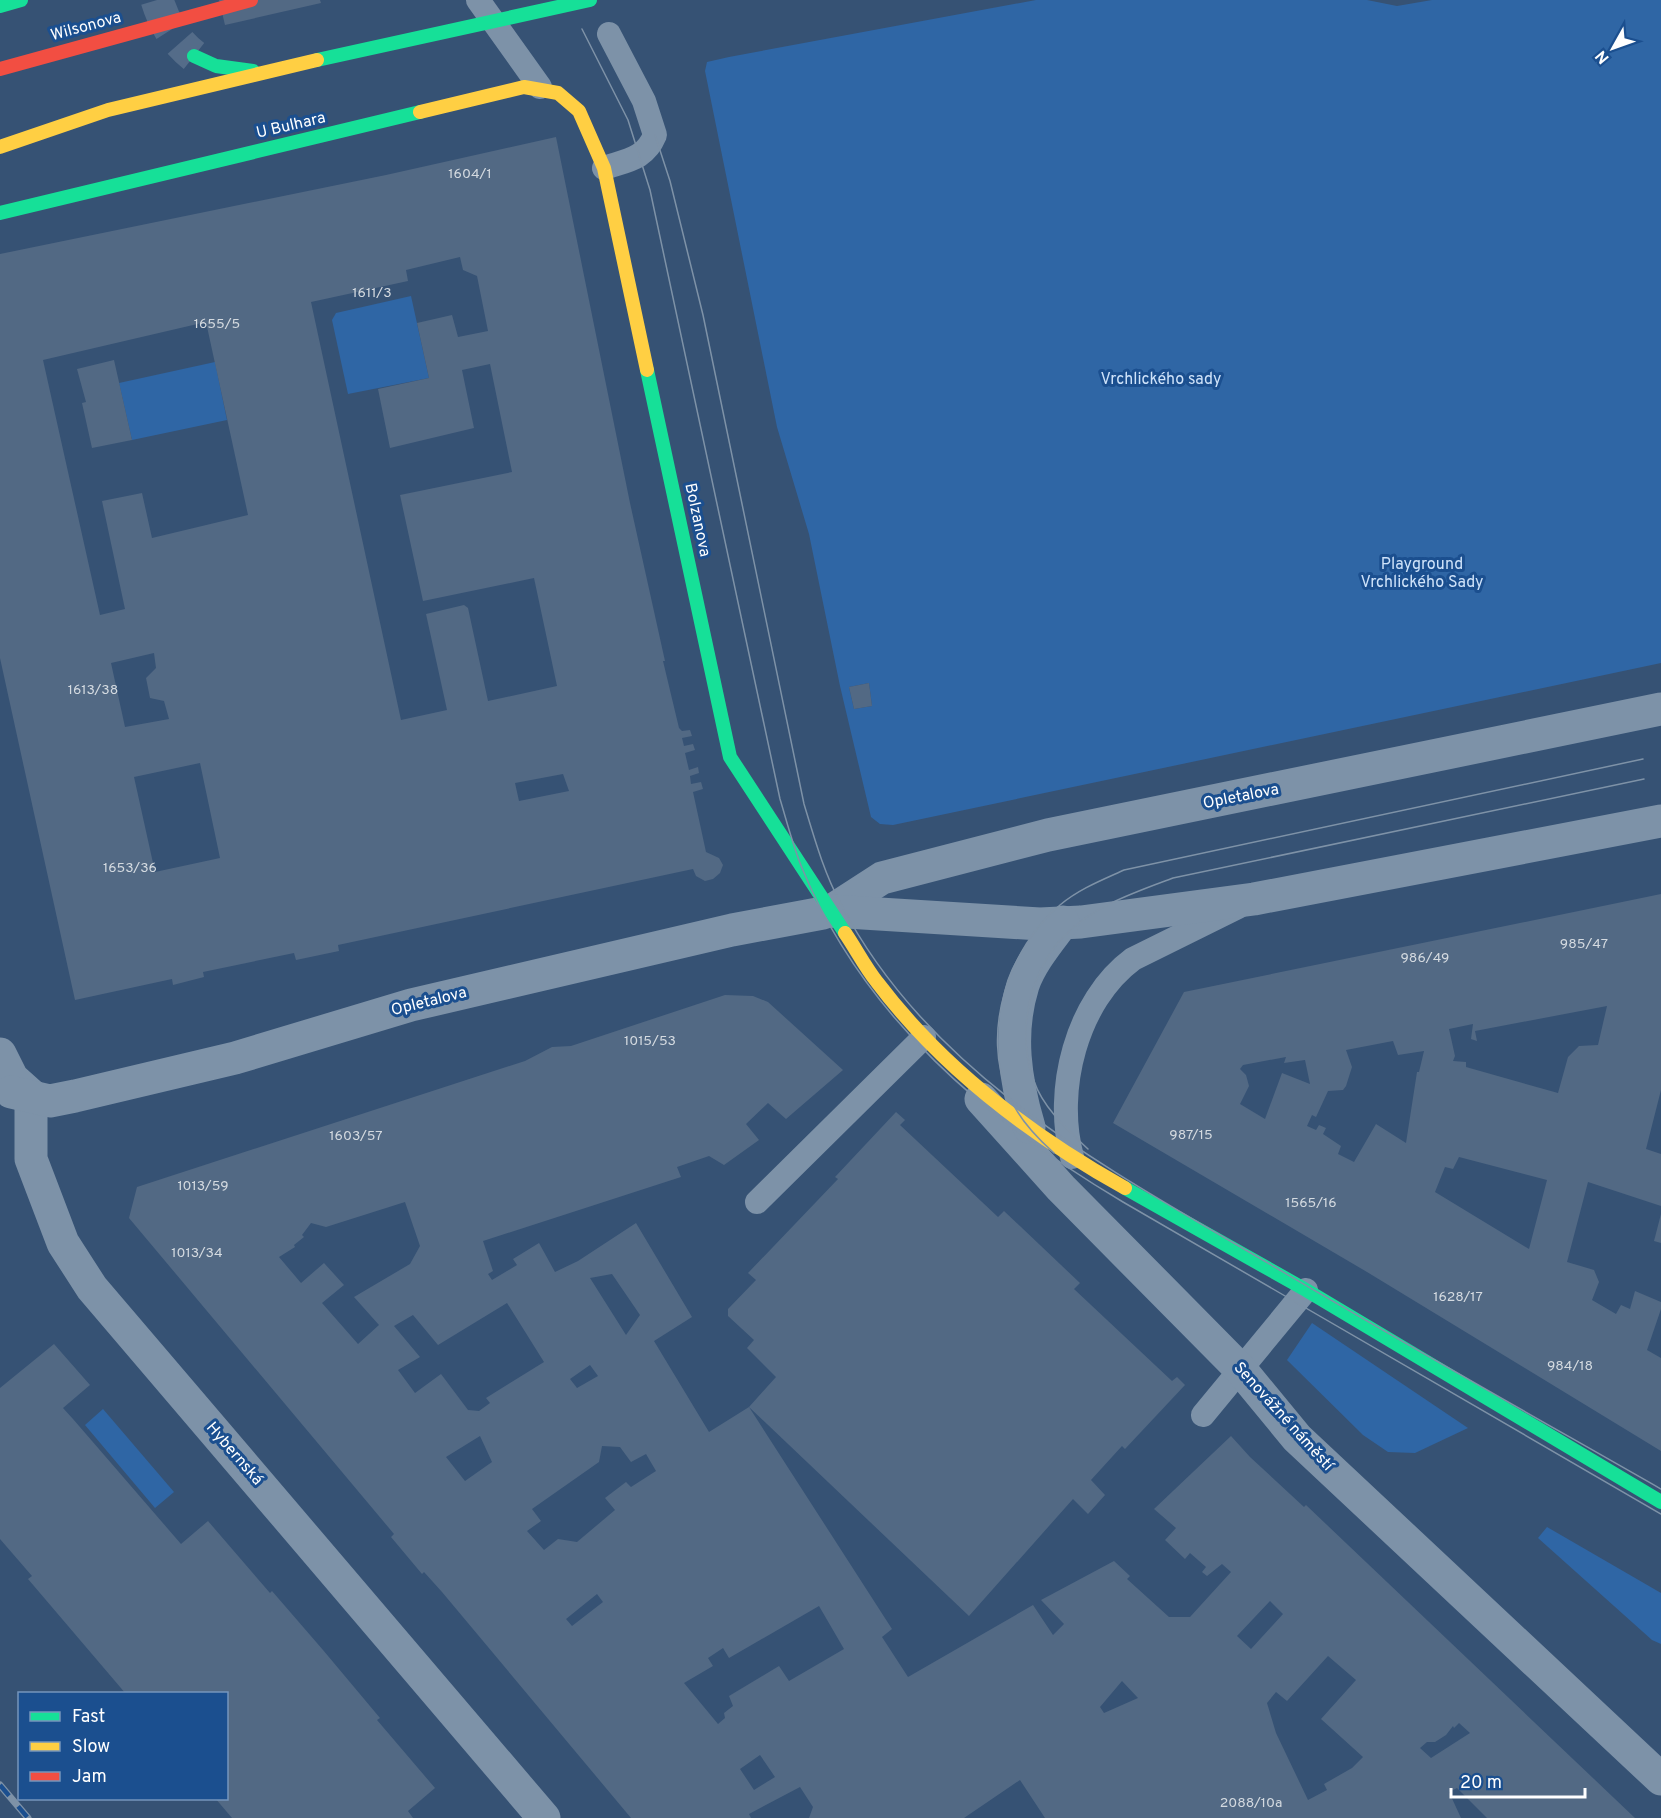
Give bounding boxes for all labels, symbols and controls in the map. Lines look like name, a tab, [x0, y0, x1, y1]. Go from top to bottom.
street label: Wilsonova	[49, 8, 123, 46]
north arrow	[1583, 18, 1643, 78]
text: N	[1592, 46, 1614, 67]
street label: U Bulhara	[254, 108, 328, 144]
house number: 1604/1	[448, 166, 492, 183]
house number: 1611/3	[352, 285, 392, 302]
house number: 1655/5	[194, 316, 240, 333]
park label: Vrchlického sady	[1101, 370, 1221, 390]
street label: Bolzanova	[679, 481, 715, 559]
park label: Playground Vrchlického Sady	[1360, 555, 1484, 593]
house number: 1613/38	[68, 682, 118, 699]
street label: Opletalova	[1201, 780, 1281, 814]
house number: 1653/36	[103, 860, 157, 877]
house number: 985/47	[1560, 936, 1608, 953]
house number: 986/49	[1401, 950, 1449, 967]
street label: Opletalova	[389, 983, 469, 1021]
house number: 1015/53	[624, 1033, 676, 1050]
house number: 987/15	[1169, 1127, 1213, 1144]
house number: 1603/57	[329, 1128, 383, 1145]
house number: 1013/59	[177, 1178, 229, 1195]
house number: 1565/16	[1285, 1195, 1337, 1212]
house number: 1013/34	[171, 1245, 223, 1262]
house number: 1628/17	[1433, 1289, 1483, 1306]
street label: Senovážné náměstí	[1229, 1358, 1339, 1477]
house number: 984/18	[1547, 1358, 1593, 1375]
street label: Hybernská	[201, 1418, 267, 1490]
legend	[18, 1692, 228, 1800]
text: Fast	[72, 1706, 105, 1729]
text: Slow	[72, 1736, 110, 1759]
scale bar	[1451, 1761, 1584, 1799]
text: Jam	[72, 1766, 107, 1789]
text: 20 m	[1460, 1772, 1502, 1795]
house number: 2088/10a	[1220, 1795, 1282, 1812]

